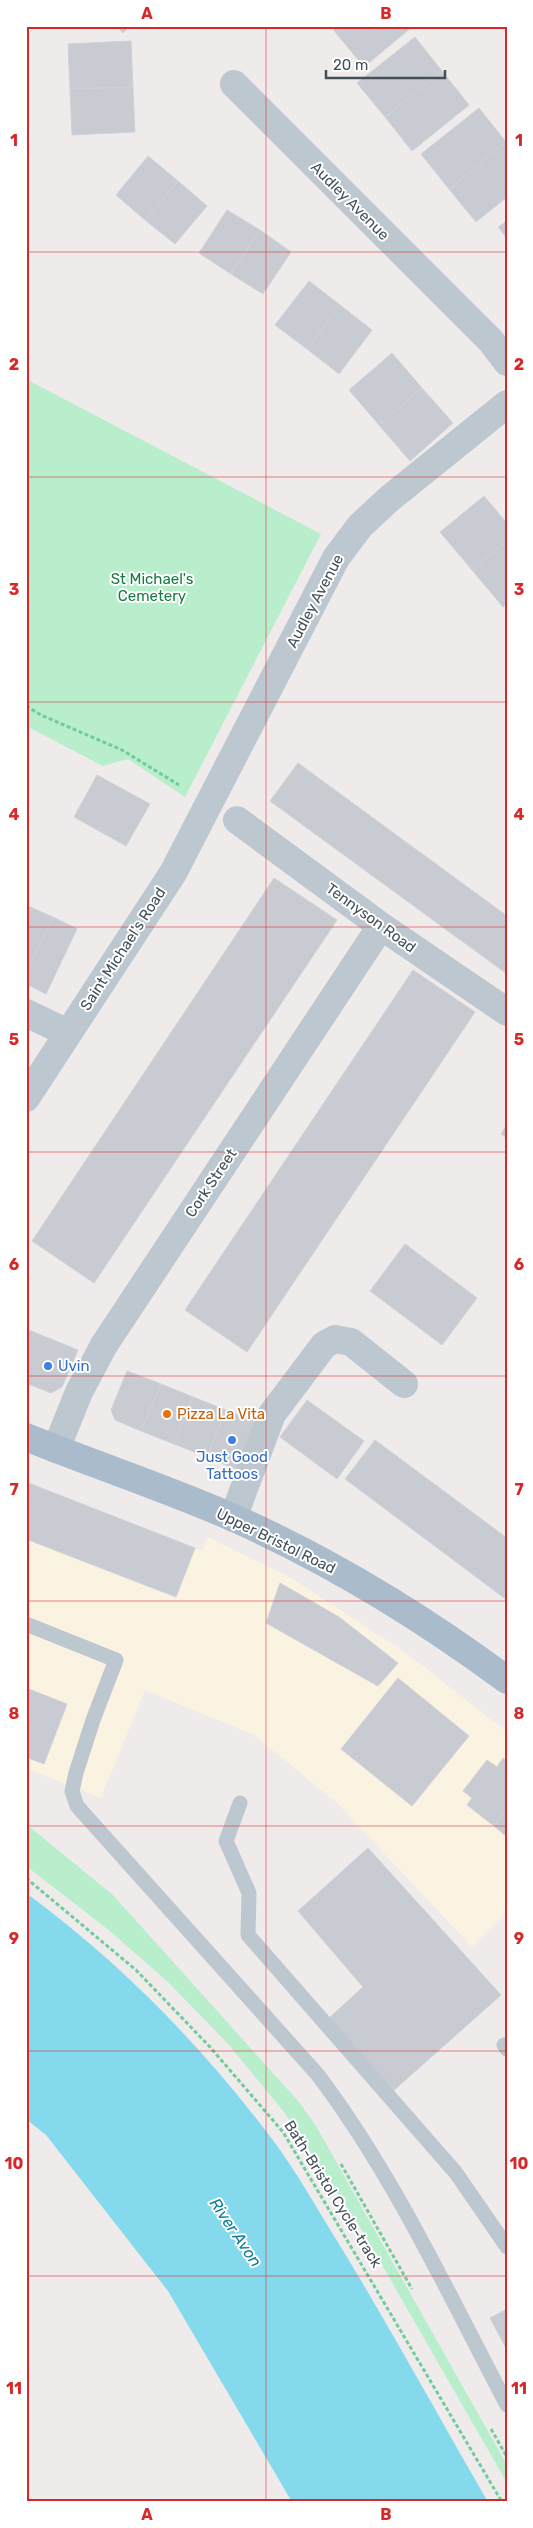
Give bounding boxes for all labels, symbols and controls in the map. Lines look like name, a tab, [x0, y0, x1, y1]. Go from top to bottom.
text: A	[141, 4, 153, 23]
text: B	[380, 4, 392, 23]
scale bar	[326, 48, 444, 80]
text: 20 m	[333, 56, 368, 74]
text: 1	[10, 131, 18, 150]
text: 1	[515, 131, 523, 150]
street label: Audley Avenue	[307, 158, 393, 244]
text: 2	[9, 355, 19, 374]
text: 2	[514, 355, 524, 374]
street label: Audley Avenue	[283, 551, 347, 651]
park label: St Michael's Cemetery	[111, 570, 194, 605]
text: 3	[9, 580, 19, 599]
text: 3	[514, 580, 524, 599]
text: 4	[9, 805, 20, 824]
text: 4	[514, 805, 525, 824]
street label: Tennyson Road	[323, 880, 419, 956]
street label: Saint Michael's Road	[77, 884, 169, 1014]
text: 5	[9, 1030, 19, 1049]
text: 5	[514, 1030, 524, 1049]
street label: Cork Street	[181, 1145, 241, 1221]
text: 6	[9, 1255, 19, 1274]
text: 6	[514, 1255, 524, 1274]
place label: Uvin	[58, 1357, 90, 1375]
marker: Uvin	[42, 1360, 54, 1372]
place label: Pizza La Vita	[177, 1405, 265, 1423]
marker: Pizza La Vita	[161, 1408, 173, 1420]
marker: Just Good Tattoos	[226, 1434, 238, 1446]
place label: Just Good Tattoos	[196, 1448, 268, 1483]
text: 7	[9, 1480, 19, 1499]
text: 7	[514, 1480, 524, 1499]
street label: Upper Bristol Road	[214, 1504, 338, 1578]
text: 8	[9, 1704, 20, 1723]
text: 8	[514, 1704, 525, 1723]
text: 9	[9, 1929, 19, 1948]
text: 9	[514, 1929, 524, 1948]
street label: Bath-Bristol Cycle-track	[280, 2117, 386, 2271]
text: 10	[5, 2154, 24, 2173]
text: 10	[510, 2154, 529, 2173]
water label: River Avon	[206, 2194, 266, 2270]
text: 11	[6, 2379, 22, 2398]
text: 11	[511, 2379, 527, 2398]
text: A	[141, 2505, 153, 2524]
text: B	[380, 2505, 392, 2524]

